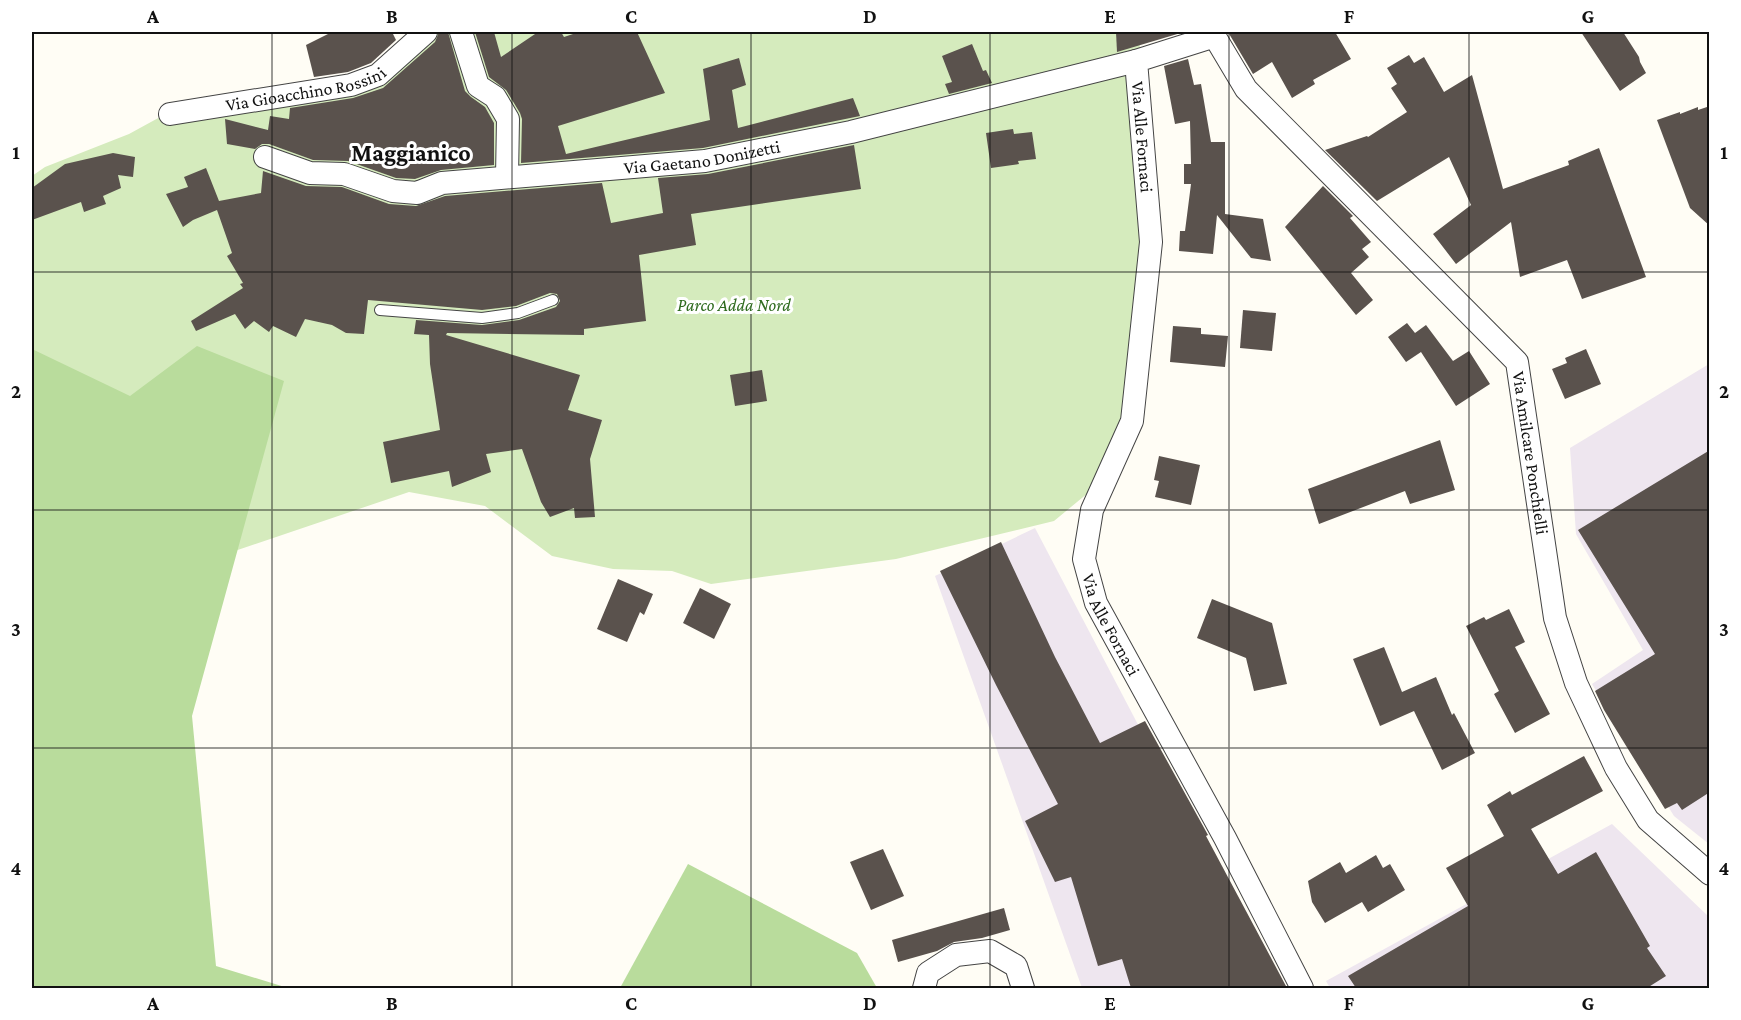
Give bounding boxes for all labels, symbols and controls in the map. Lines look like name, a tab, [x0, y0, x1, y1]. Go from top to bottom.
text: A	[146, 5, 160, 27]
text: B	[386, 5, 398, 27]
text: C	[625, 5, 637, 27]
text: D	[863, 5, 877, 27]
text: E	[1104, 5, 1116, 27]
text: F	[1344, 5, 1355, 27]
text: G	[1582, 5, 1595, 27]
street label: Via Gioacchino Rossini	[224, 62, 390, 115]
street label: Via Alle Fornaci	[1128, 81, 1157, 194]
street label: Via Gaetano Donizetti	[623, 136, 782, 178]
district label: Maggianico	[351, 139, 471, 166]
text: 1	[12, 141, 20, 163]
text: 1	[1720, 141, 1728, 163]
park label: Parco Adda Nord	[677, 295, 791, 315]
street label: Via Amilcare Ponchielli	[1509, 370, 1553, 536]
text: 2	[11, 380, 21, 402]
text: 2	[1719, 380, 1729, 402]
street label: Via Alle Fornaci	[1078, 571, 1144, 679]
text: 3	[11, 618, 21, 640]
text: 3	[1719, 618, 1729, 640]
text: 4	[11, 857, 22, 879]
text: 4	[1719, 857, 1730, 879]
text: A	[146, 992, 160, 1014]
text: B	[386, 992, 398, 1014]
text: C	[625, 992, 637, 1014]
text: D	[863, 992, 877, 1014]
text: E	[1104, 992, 1116, 1014]
text: F	[1344, 992, 1355, 1014]
text: G	[1582, 992, 1595, 1014]

